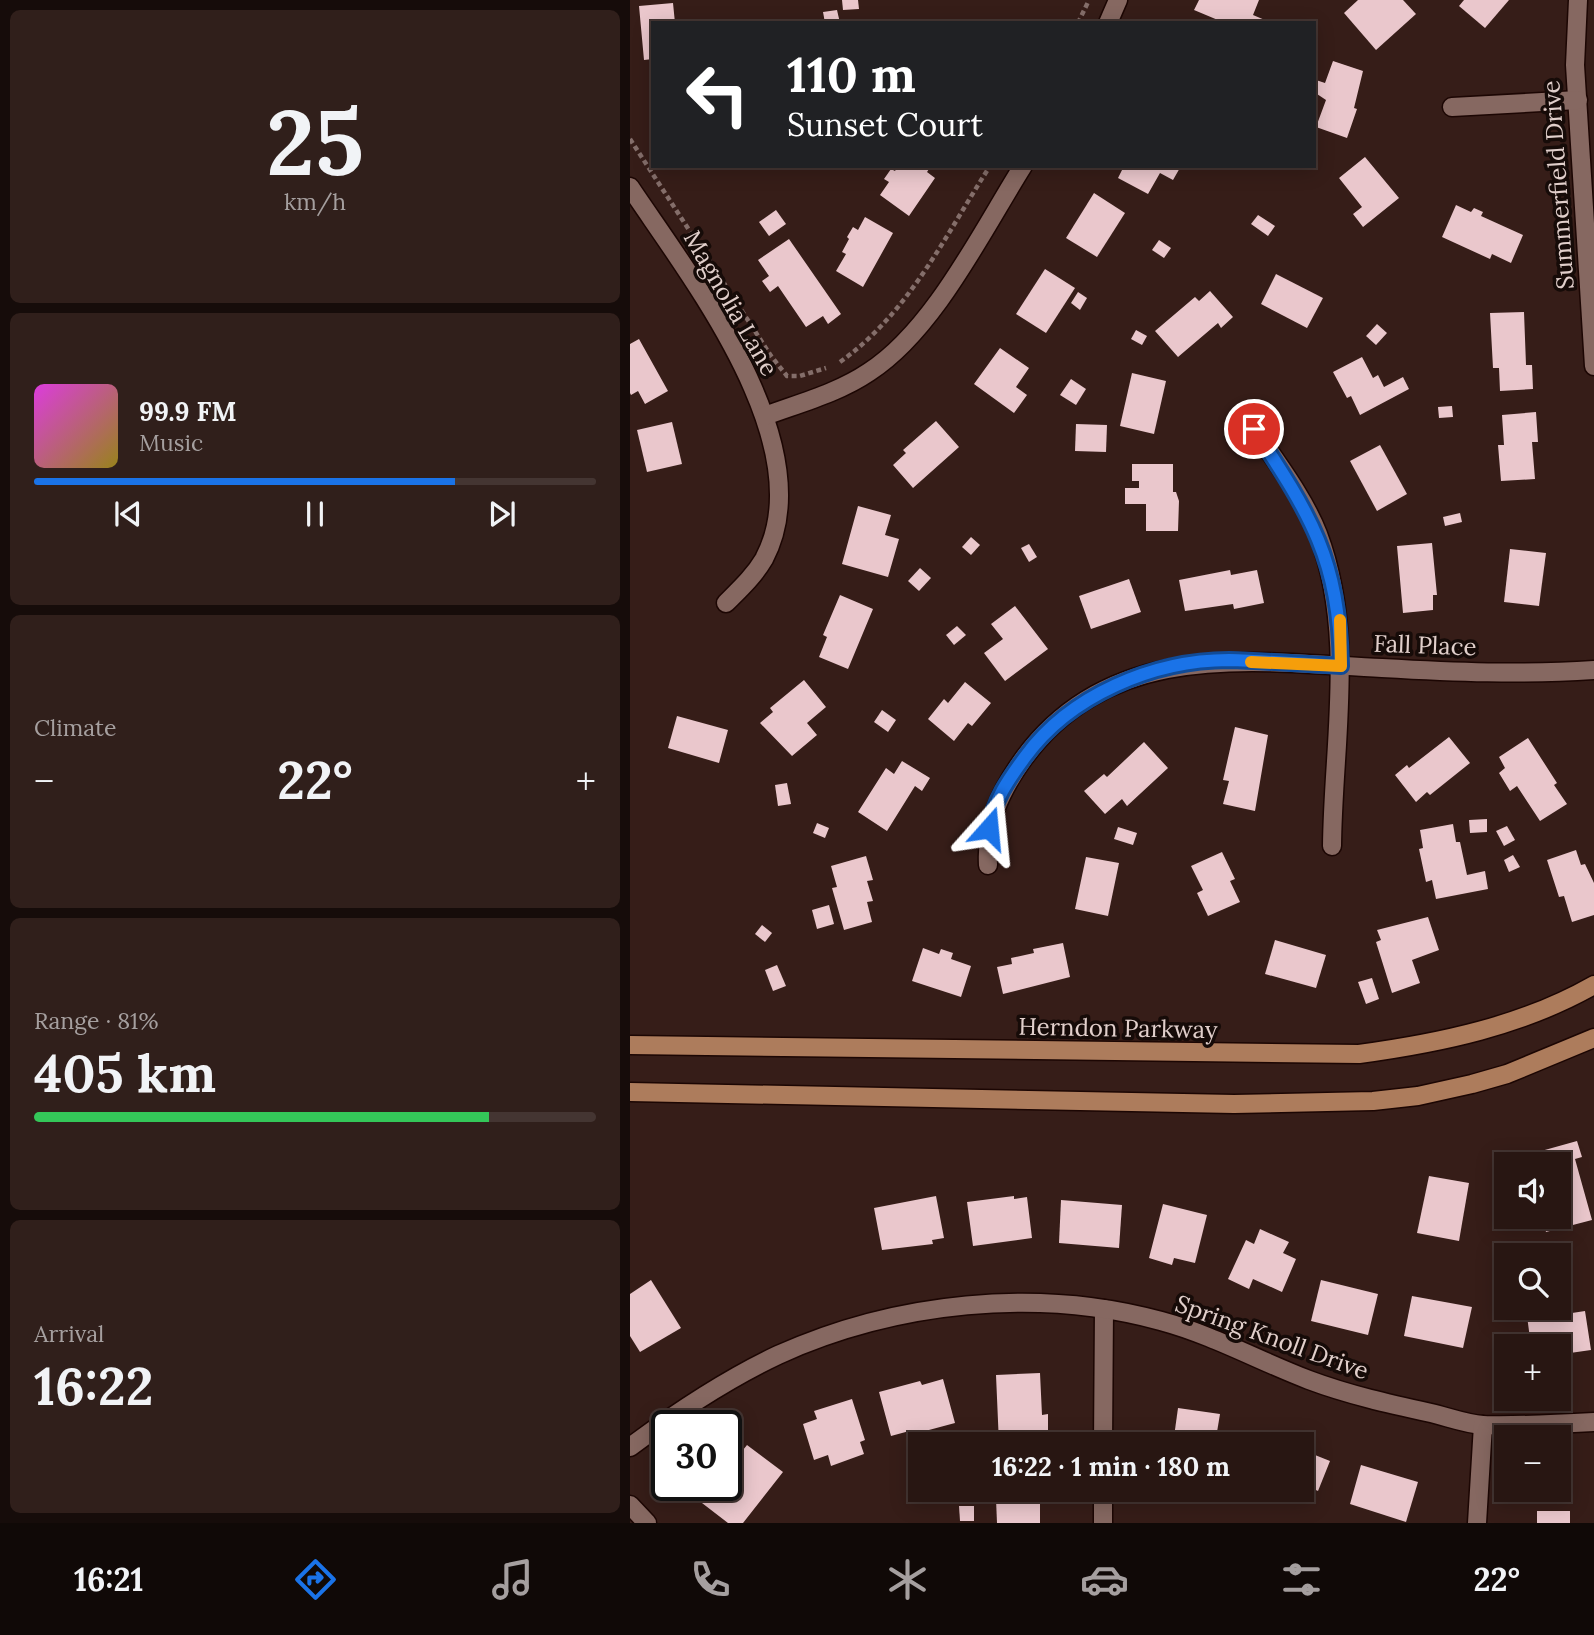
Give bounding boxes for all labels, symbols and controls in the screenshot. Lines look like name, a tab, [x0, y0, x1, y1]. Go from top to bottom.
text: 110 m	[787, 43, 916, 105]
icon: left	[672, 49, 763, 140]
street label: Summerfield Drive	[1535, 80, 1581, 290]
text: 25	[266, 83, 364, 200]
text: Sunset Court	[787, 104, 983, 145]
text: km/h	[284, 187, 346, 216]
street label: Magnolia Lane	[677, 225, 785, 381]
text: 99.9 FM	[139, 395, 237, 428]
pin	[1224, 399, 1284, 459]
icon: arrive	[1235, 410, 1273, 448]
text: Music	[139, 428, 203, 457]
icon: previous	[109, 495, 147, 533]
icon: pause	[296, 495, 334, 533]
icon: next	[483, 495, 521, 533]
street label: Fall Place	[1373, 628, 1477, 662]
text: Climate	[34, 713, 116, 742]
text: 22°	[277, 747, 353, 813]
text: −	[34, 757, 54, 805]
text: +	[576, 757, 596, 805]
position arrow	[952, 791, 1026, 865]
text: Range · 81%	[34, 1006, 159, 1035]
street label: Herndon Parkway	[1018, 1011, 1218, 1045]
text: 405 km	[34, 1040, 216, 1106]
map controls	[1494, 1152, 1571, 1502]
button: sound	[1494, 1152, 1571, 1229]
button: search	[1494, 1243, 1571, 1320]
street label: Spring Knoll Drive	[1171, 1288, 1373, 1386]
text: Arrival	[34, 1319, 104, 1348]
button: +	[1494, 1334, 1571, 1411]
text: 16:22	[34, 1353, 153, 1419]
speed limit sign: 30	[651, 1410, 742, 1501]
button: −	[1494, 1425, 1571, 1502]
text: 16:22 · 1 min · 180 m	[992, 1450, 1230, 1483]
icon: directions	[291, 1555, 340, 1604]
icon: music	[488, 1555, 537, 1604]
icon: phone	[686, 1555, 735, 1604]
icon: climate	[883, 1555, 932, 1604]
icon: car	[1080, 1555, 1129, 1604]
icon: filters	[1277, 1555, 1326, 1604]
text: 16:21	[74, 1559, 143, 1600]
text: 22°	[1474, 1559, 1520, 1600]

